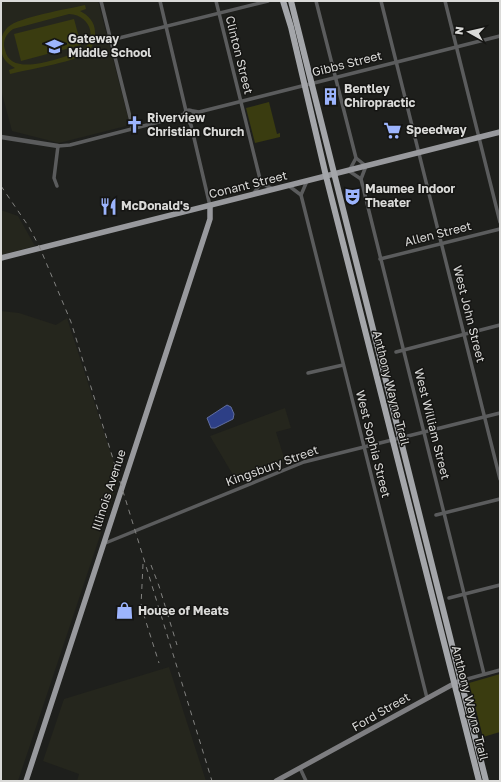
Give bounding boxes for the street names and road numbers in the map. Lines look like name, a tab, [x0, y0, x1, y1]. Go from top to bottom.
street label: Clinton Street	[222, 14, 257, 96]
street label: Gibbs Street	[310, 48, 383, 79]
street label: Conant Street	[207, 168, 289, 201]
street label: Allen Street	[403, 218, 473, 249]
street label: West John Street	[450, 264, 489, 364]
street label: Anthony Wayne Trail	[370, 329, 413, 447]
street label: West William Street	[411, 367, 454, 481]
street label: West Sophia Street	[353, 389, 394, 499]
street label: Kingsbury Street	[223, 442, 320, 489]
street label: Illinois Avenue	[88, 447, 129, 532]
street label: Anthony Wayne Trail	[449, 644, 492, 762]
street label: Ford Street	[349, 689, 413, 734]

